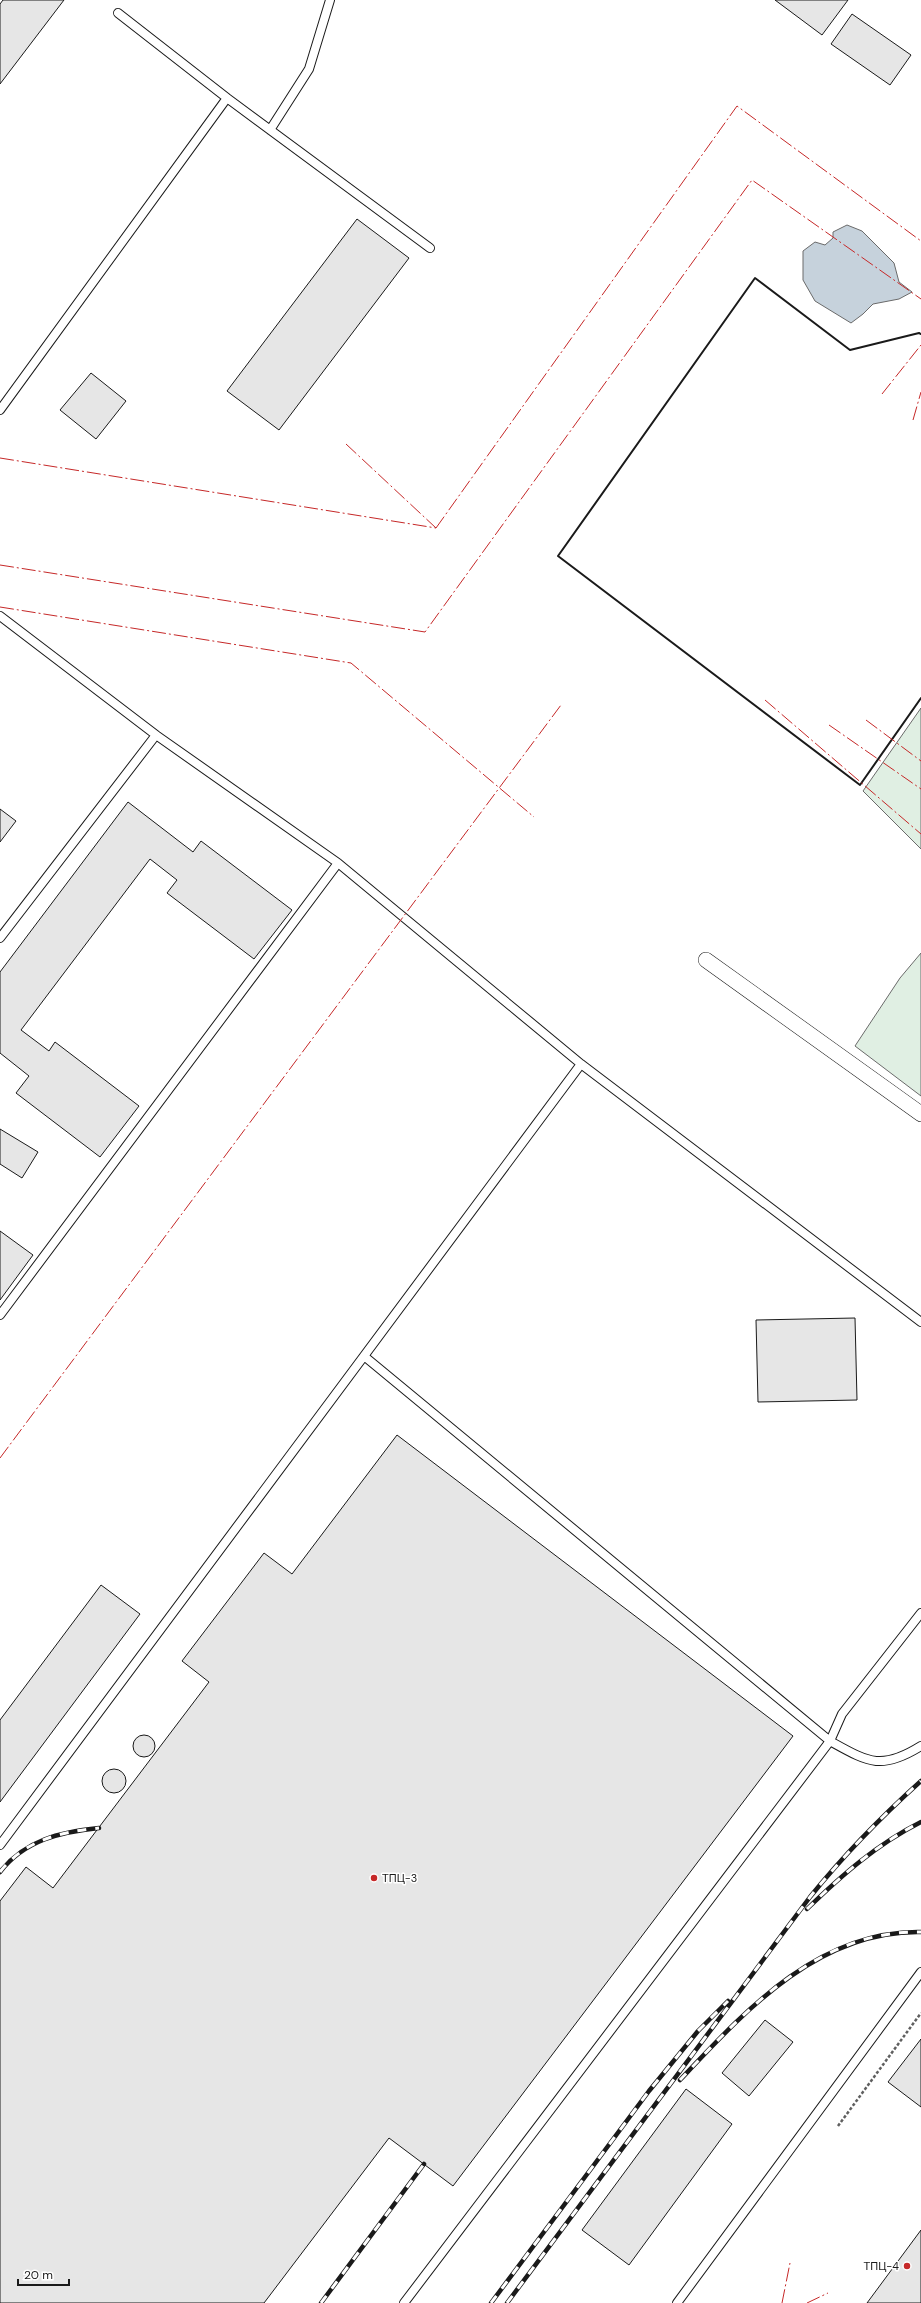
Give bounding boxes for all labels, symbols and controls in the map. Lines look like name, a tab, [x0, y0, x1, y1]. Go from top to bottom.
place label: ТПЦ-3	[382, 1871, 417, 1885]
marker: ТПЦ-3	[369, 1873, 379, 1883]
place label: ТПЦ-4	[864, 2259, 899, 2273]
scale bar	[18, 2261, 69, 2287]
marker: ТПЦ-4	[902, 2261, 912, 2271]
text: 20 m	[24, 2267, 53, 2283]

